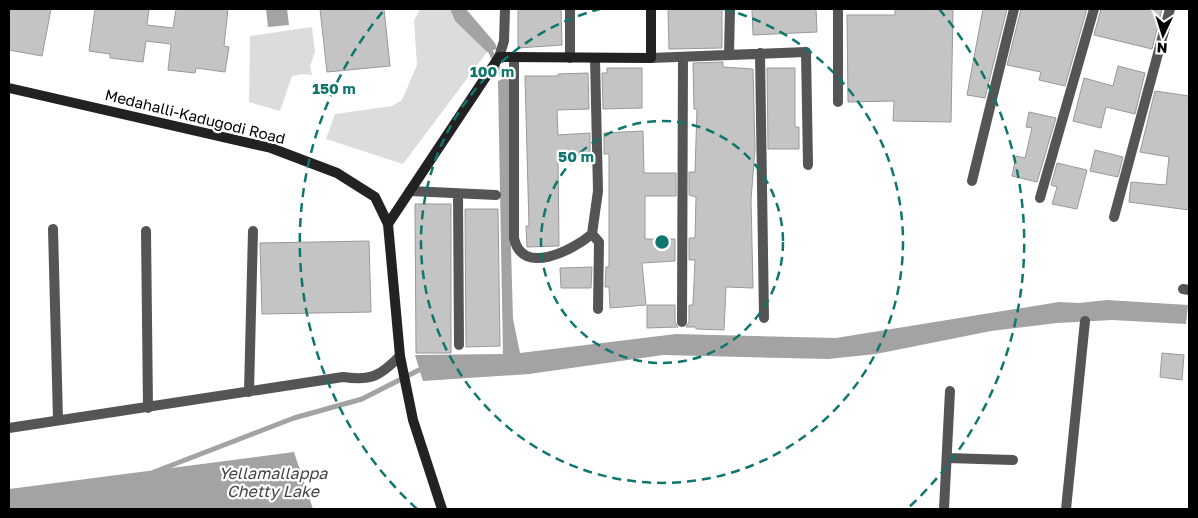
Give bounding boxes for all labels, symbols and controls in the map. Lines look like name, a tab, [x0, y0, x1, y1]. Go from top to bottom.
north arrow	[1138, 10, 1188, 60]
text: N	[1156, 40, 1168, 57]
text: 100 m	[470, 62, 514, 80]
text: 150 m	[312, 79, 356, 97]
street label: Medahalli-Kadugodi Road	[103, 85, 287, 147]
text: 50 m	[558, 147, 594, 165]
centre of rings	[653, 233, 671, 251]
water label: Yellamallappa Chetty Lake	[219, 463, 328, 501]

